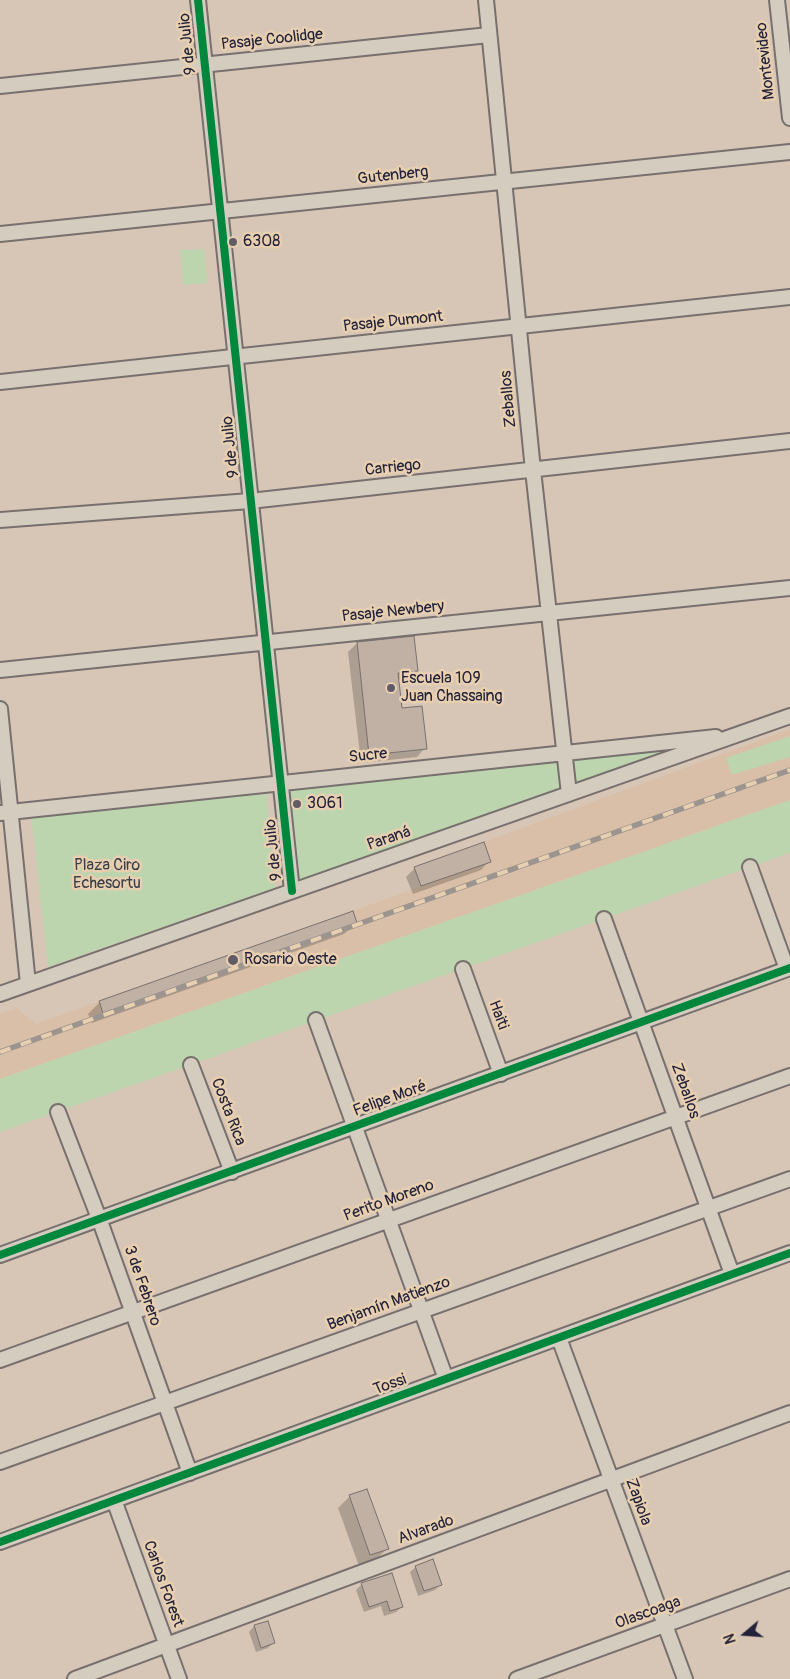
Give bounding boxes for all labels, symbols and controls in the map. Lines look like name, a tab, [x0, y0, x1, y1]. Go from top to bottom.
street label: 9 de Julio	[175, 12, 201, 76]
street label: Montevideo	[752, 21, 780, 101]
street label: Pasaje Coolidge	[220, 25, 324, 55]
street label: Gutenberg	[357, 163, 429, 189]
place label: 6308	[243, 232, 280, 252]
marker: 6308	[227, 236, 239, 248]
street label: Pasaje Dumont	[342, 307, 444, 337]
street label: Zeballos	[497, 370, 521, 428]
street label: 9 de Julio	[218, 415, 244, 479]
street label: Carriego	[364, 456, 422, 480]
street label: Pasaje Newbery	[341, 597, 445, 627]
place label: Escuela 109 Juan Chassaing	[401, 669, 503, 707]
marker: Escuela 109 Juan Chassaing	[385, 682, 397, 694]
street label: Sucre	[348, 744, 388, 768]
place label: 3061	[307, 794, 342, 814]
marker: 3061	[291, 798, 303, 810]
street label: 9 de Julio	[261, 818, 287, 882]
street label: Paraná	[365, 823, 413, 855]
park label: Plaza Ciro Echesortu	[73, 856, 141, 894]
place label: Rosario Oeste	[244, 950, 337, 970]
marker: Rosario Oeste	[226, 953, 240, 967]
street label: Haiti	[484, 998, 512, 1032]
street label: Zeballos	[666, 1061, 704, 1121]
street label: Costa Rica	[206, 1076, 250, 1148]
street label: Felipe Moré	[351, 1077, 429, 1121]
street label: Perito Moreno	[341, 1176, 437, 1226]
street label: 3 de Febrero	[119, 1243, 165, 1329]
street label: Benjamín Matienzo	[325, 1273, 453, 1335]
street label: Tossi	[371, 1370, 409, 1400]
street label: Zapiola	[621, 1476, 655, 1528]
street label: Alvarado	[395, 1511, 457, 1549]
street label: Carlos Forest	[139, 1538, 187, 1630]
street label: Olascoaga	[613, 1592, 683, 1634]
north arrow	[720, 1609, 770, 1659]
text: N	[721, 1632, 740, 1646]

